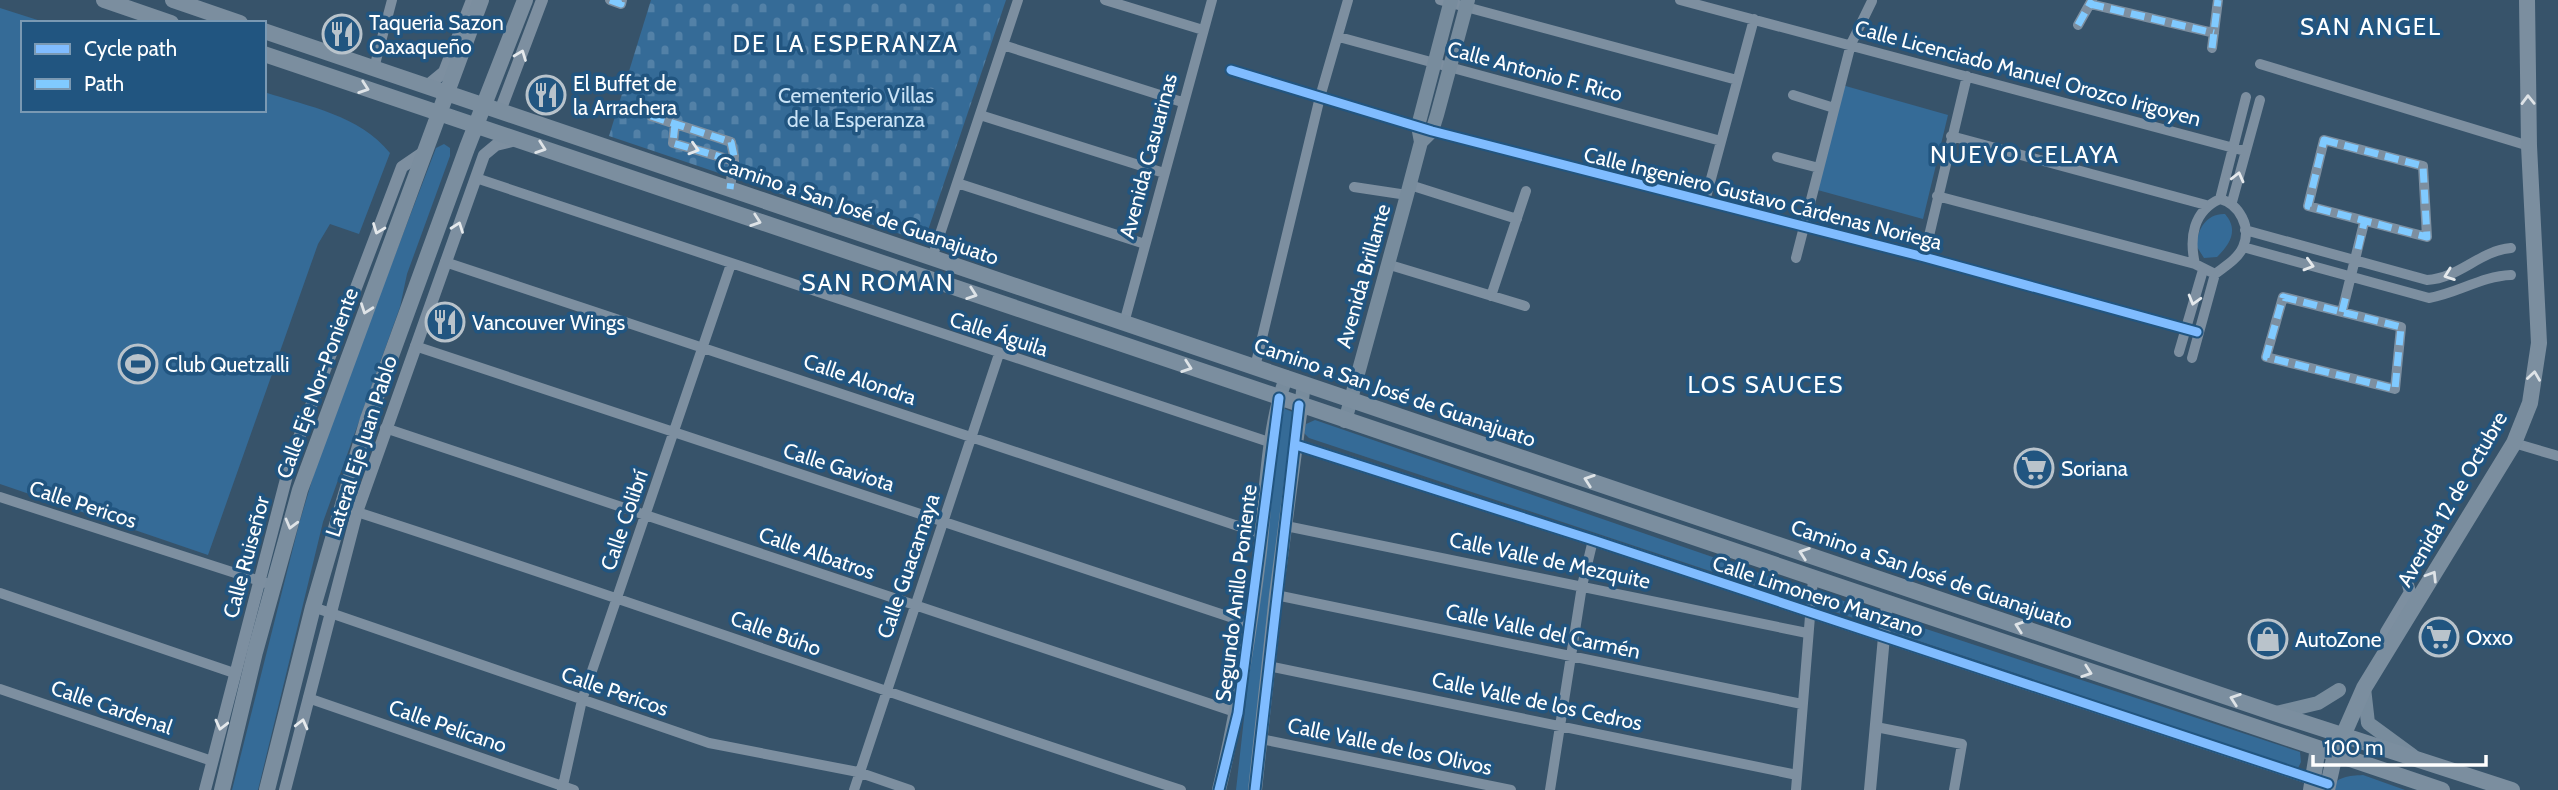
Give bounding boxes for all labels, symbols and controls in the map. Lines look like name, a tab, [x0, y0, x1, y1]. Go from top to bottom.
place label: Taqueria Sazon Oaxaqueño	[369, 10, 504, 59]
district label: SAN ANGEL	[2300, 12, 2442, 41]
restaurant icon: Taqueria Sazon Oaxaqueño	[321, 13, 363, 55]
street label: Calle Licenciado Manuel Orozco Irigoyen	[1852, 15, 2204, 131]
legend	[21, 21, 266, 112]
district label: DE LA ESPERANZA	[733, 29, 959, 58]
text: Cycle path	[84, 36, 177, 61]
street label: Calle Antonio F. Rico	[1445, 36, 1625, 106]
one-way arrow	[513, 50, 527, 62]
street label: Avenida Casuarinas	[1114, 70, 1182, 241]
text: Path	[84, 71, 124, 96]
place label: El Buffet de la Arrachera	[573, 71, 677, 120]
restaurant icon: El Buffet de la Arrachera	[525, 74, 567, 116]
one-way arrow	[357, 80, 369, 94]
park label: Cementerio Villas de la Esperanza	[778, 83, 934, 132]
one-way arrow	[2520, 94, 2536, 105]
one-way arrow	[534, 140, 546, 154]
district label: NUEVO CELAYA	[1930, 140, 2120, 169]
one-way arrow	[688, 141, 700, 156]
street label: Calle Ingeniero Gustavo Cárdenas Noriega	[1581, 141, 1945, 255]
street label: Camino a San José de Guanajuato	[714, 150, 1002, 271]
one-way arrow	[2230, 171, 2245, 183]
street label: Avenida Brillante	[1331, 201, 1396, 351]
one-way arrow	[750, 213, 762, 227]
one-way arrow	[450, 221, 464, 233]
one-way arrow	[373, 222, 387, 234]
one-way arrow	[2303, 257, 2315, 272]
one-way arrow	[2444, 267, 2456, 281]
district label: SAN ROMAN	[801, 268, 955, 297]
street label: Calle Eje Nor-Poniente	[271, 284, 364, 482]
one-way arrow	[965, 286, 977, 300]
one-way arrow	[2188, 293, 2203, 305]
restaurant icon: Vancouver Wings	[424, 301, 466, 343]
one-way arrow	[360, 303, 374, 315]
street label: Calle Águila	[947, 306, 1051, 362]
place label: Vancouver Wings	[472, 310, 625, 335]
street label: Camino a San José de Guanajuato	[1251, 332, 1539, 453]
sports icon: Club Quetzalli	[117, 343, 159, 385]
street label: Calle Alondra	[800, 348, 920, 410]
place label: Club Quetzalli	[165, 352, 290, 377]
street label: Lateral Eje Juan Pablo	[320, 352, 403, 540]
one-way arrow	[1180, 359, 1193, 373]
district label: LOS SAUCES	[1687, 370, 1845, 399]
one-way arrow	[2527, 370, 2542, 382]
street label: Avenida 12 de Octubre	[2392, 407, 2512, 591]
street label: Calle Gaviota	[780, 437, 898, 497]
supermarket icon: Soriana	[2013, 447, 2055, 489]
place label: Soriana	[2061, 456, 2128, 481]
street label: Calle Colibrí	[595, 466, 653, 574]
one-way arrow	[1583, 473, 1595, 488]
street label: Calle Pericos	[26, 475, 140, 533]
street label: Segundo Anillo Poniente	[1210, 483, 1262, 703]
street label: Calle Guacamaya	[872, 490, 944, 642]
street label: Calle Ruiseñor	[218, 493, 274, 621]
street label: Camino a San José de Guanajuato	[1788, 514, 2076, 635]
one-way arrow	[284, 518, 299, 530]
street label: Calle Albatros	[756, 521, 879, 585]
street label: Calle Valle de Mezquite	[1447, 526, 1653, 594]
one-way arrow	[1799, 547, 1811, 561]
street label: Calle Limonero Manzano	[1709, 550, 1927, 642]
one-way arrow	[2424, 571, 2437, 584]
street label: Calle Valle del Carmén	[1443, 598, 1643, 664]
street label: Calle Búho	[727, 605, 825, 661]
supermarket icon: Oxxo	[2418, 616, 2460, 658]
shop icon: AutoZone	[2247, 618, 2289, 660]
one-way arrow	[2014, 620, 2026, 634]
place label: Oxxo	[2466, 625, 2513, 650]
place label: AutoZone	[2295, 627, 2382, 652]
street label: Calle Pericos	[558, 661, 672, 721]
one-way arrow	[2080, 664, 2092, 678]
street label: Calle Valle de los Cedros	[1430, 667, 1645, 736]
street label: Calle Cardenal	[48, 675, 176, 739]
one-way arrow	[2229, 693, 2242, 707]
street label: Calle Pelícano	[386, 694, 510, 758]
street label: Calle Valle de los Olivos	[1285, 712, 1495, 780]
one-way arrow	[294, 718, 308, 730]
one-way arrow	[215, 719, 229, 731]
scale bar	[2313, 724, 2486, 768]
text: 100 m	[2324, 735, 2383, 760]

